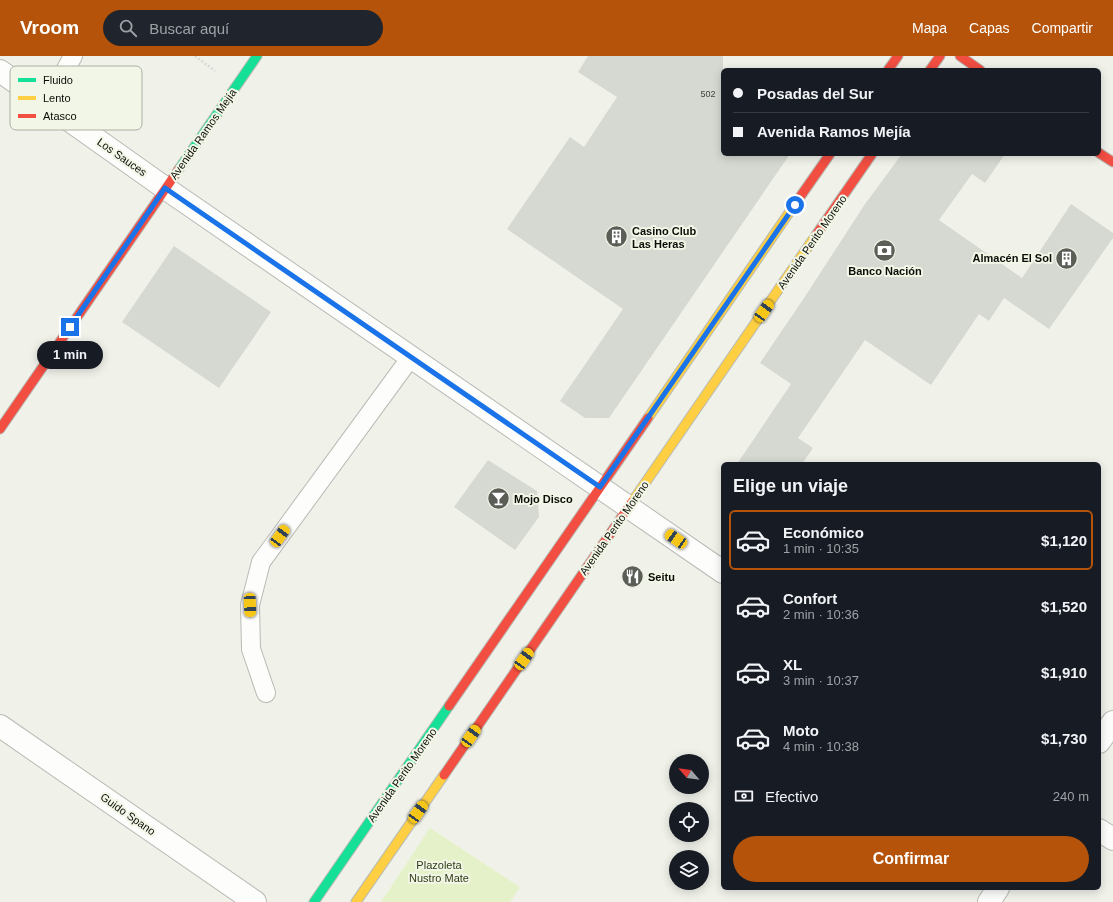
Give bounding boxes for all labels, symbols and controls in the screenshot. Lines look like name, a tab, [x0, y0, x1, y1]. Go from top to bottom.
search box	[103, 10, 383, 46]
text: Vroom	[20, 17, 79, 38]
icon: search	[117, 17, 139, 39]
text: Buscar aquí	[149, 20, 229, 37]
text: Mapa	[912, 20, 947, 36]
text: Capas	[969, 20, 1010, 36]
text: Compartir	[1032, 20, 1093, 36]
legend	[10, 66, 142, 130]
text: Fluido	[43, 74, 73, 86]
text: Posadas del Sur	[757, 85, 874, 102]
street label: Avenida Ramos Mejía	[167, 86, 239, 181]
house number: 502	[700, 89, 716, 99]
text: Lento	[43, 92, 71, 104]
text: Atasco	[43, 110, 77, 122]
text: Avenida Ramos Mejía	[757, 123, 911, 140]
street label: Los Sauces	[95, 136, 149, 179]
street label: Avenida Perito Moreno	[775, 193, 849, 291]
route start	[786, 196, 804, 214]
building icon: Casino Club Las Heras	[604, 224, 630, 250]
place label: Casino Club Las Heras	[632, 225, 696, 250]
bank icon: Banco Nación	[872, 238, 898, 264]
building icon: Almacén El Sol	[1054, 245, 1080, 271]
place label: Almacén El Sol	[973, 252, 1052, 264]
place label: Banco Nación	[848, 265, 922, 277]
car	[752, 298, 776, 324]
route end	[61, 318, 79, 336]
callout: 1 min	[37, 341, 103, 369]
text: 1 min	[53, 347, 87, 362]
text: Elige un viaje	[733, 476, 848, 496]
street label: Avenida Perito Moreno	[577, 479, 651, 577]
bar icon: Mojo Disco	[486, 486, 512, 512]
place label: Mojo Disco	[514, 493, 573, 505]
icon: car	[735, 522, 771, 558]
car	[268, 523, 292, 549]
text: Económico	[783, 524, 864, 541]
car	[663, 527, 689, 551]
text: $1,120	[1041, 532, 1087, 549]
text: 1 min · 10:35	[783, 541, 859, 556]
restaurant icon: Seitu	[620, 564, 646, 590]
place label: Seitu	[648, 571, 675, 583]
icon: car	[735, 588, 771, 624]
text: Confort	[783, 590, 837, 607]
car	[244, 593, 256, 617]
text: $1,520	[1041, 598, 1087, 615]
text: 2 min · 10:36	[783, 607, 859, 622]
car	[512, 646, 536, 672]
icon: car	[735, 654, 771, 690]
text: XL	[783, 656, 802, 673]
text: $1,910	[1041, 664, 1087, 681]
text: 3 min · 10:37	[783, 673, 859, 688]
icon: car	[735, 720, 771, 756]
text: Moto	[783, 722, 819, 739]
car	[459, 723, 483, 749]
street label: Avenida Perito Moreno	[365, 726, 439, 824]
text: $1,730	[1041, 730, 1087, 747]
text: 4 min · 10:38	[783, 739, 859, 754]
north arrow	[669, 754, 709, 794]
map controls	[669, 754, 709, 890]
icon: cash	[733, 785, 755, 807]
text: Efectivo	[765, 788, 818, 805]
text: 240 m	[1053, 789, 1089, 804]
street label: Guido Spano	[98, 791, 158, 837]
car	[406, 799, 430, 825]
button: locate	[669, 802, 709, 842]
button: Confirmar	[733, 836, 1089, 882]
button: layers	[669, 850, 709, 890]
park label: Plazoleta Nustro Mate	[409, 859, 469, 884]

